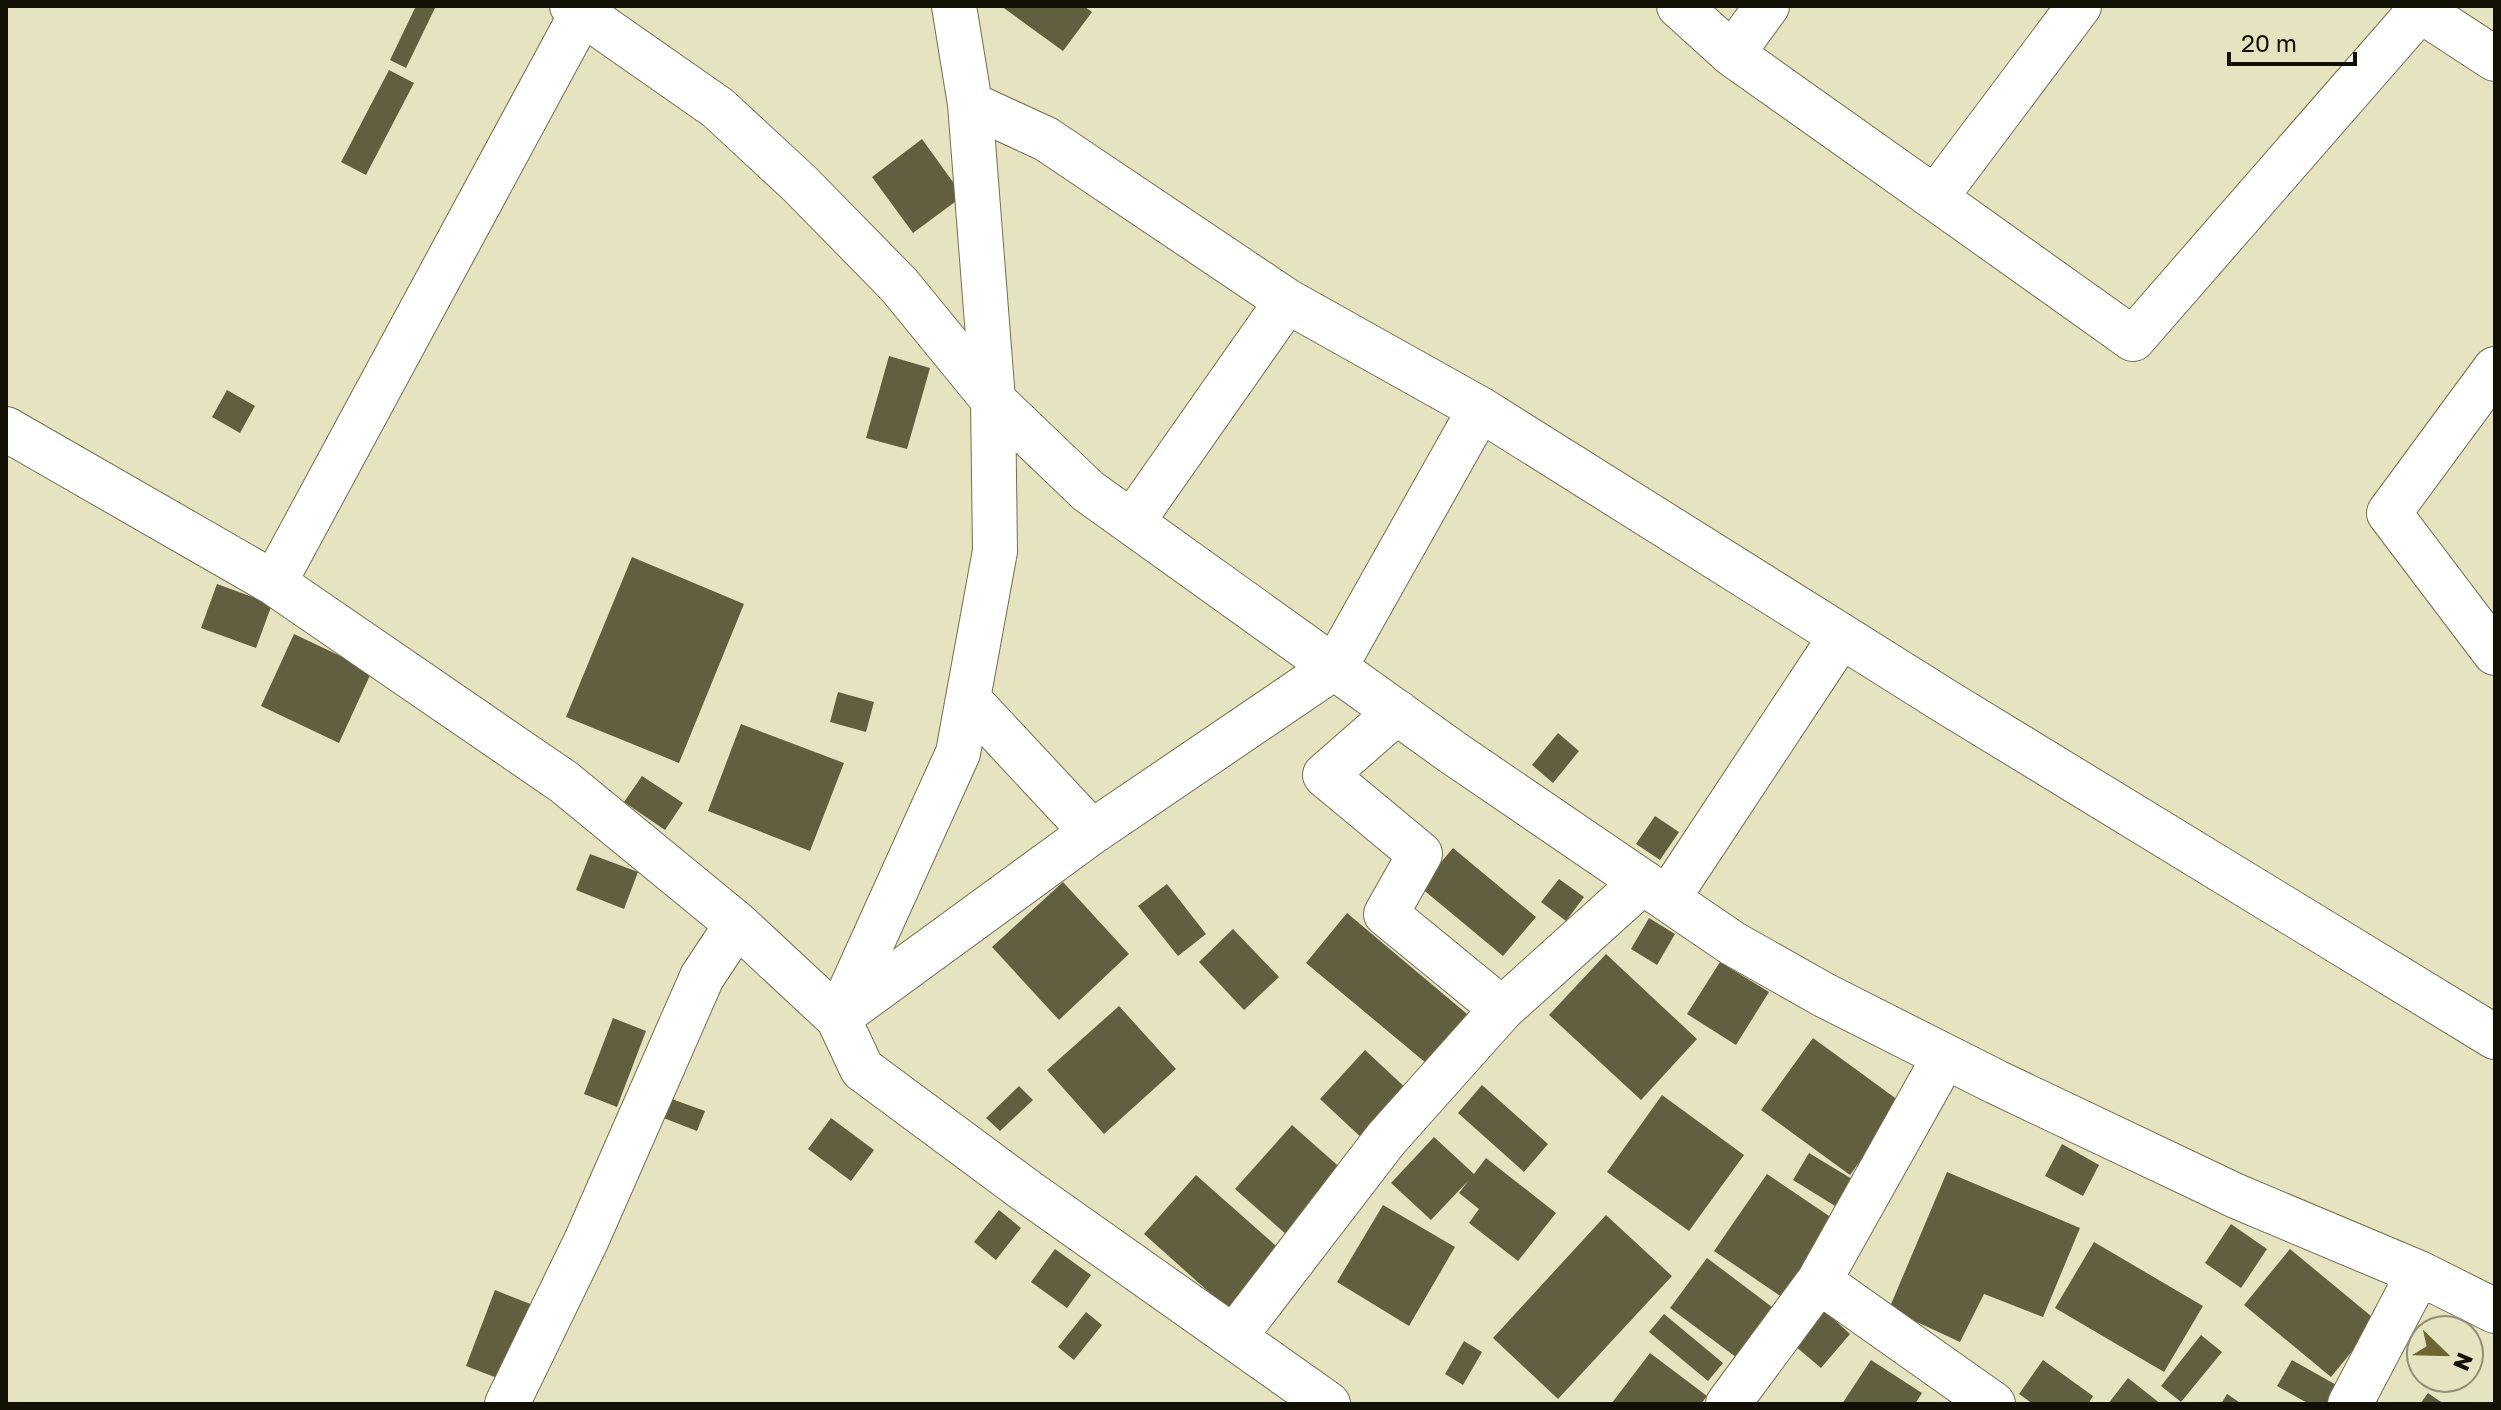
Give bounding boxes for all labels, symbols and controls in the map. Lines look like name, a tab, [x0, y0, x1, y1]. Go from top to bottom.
scale bar	[2229, 16, 2355, 66]
text: 20 m	[2241, 28, 2297, 57]
north arrow	[2405, 1314, 2485, 1394]
text: N	[2448, 1349, 2480, 1375]

